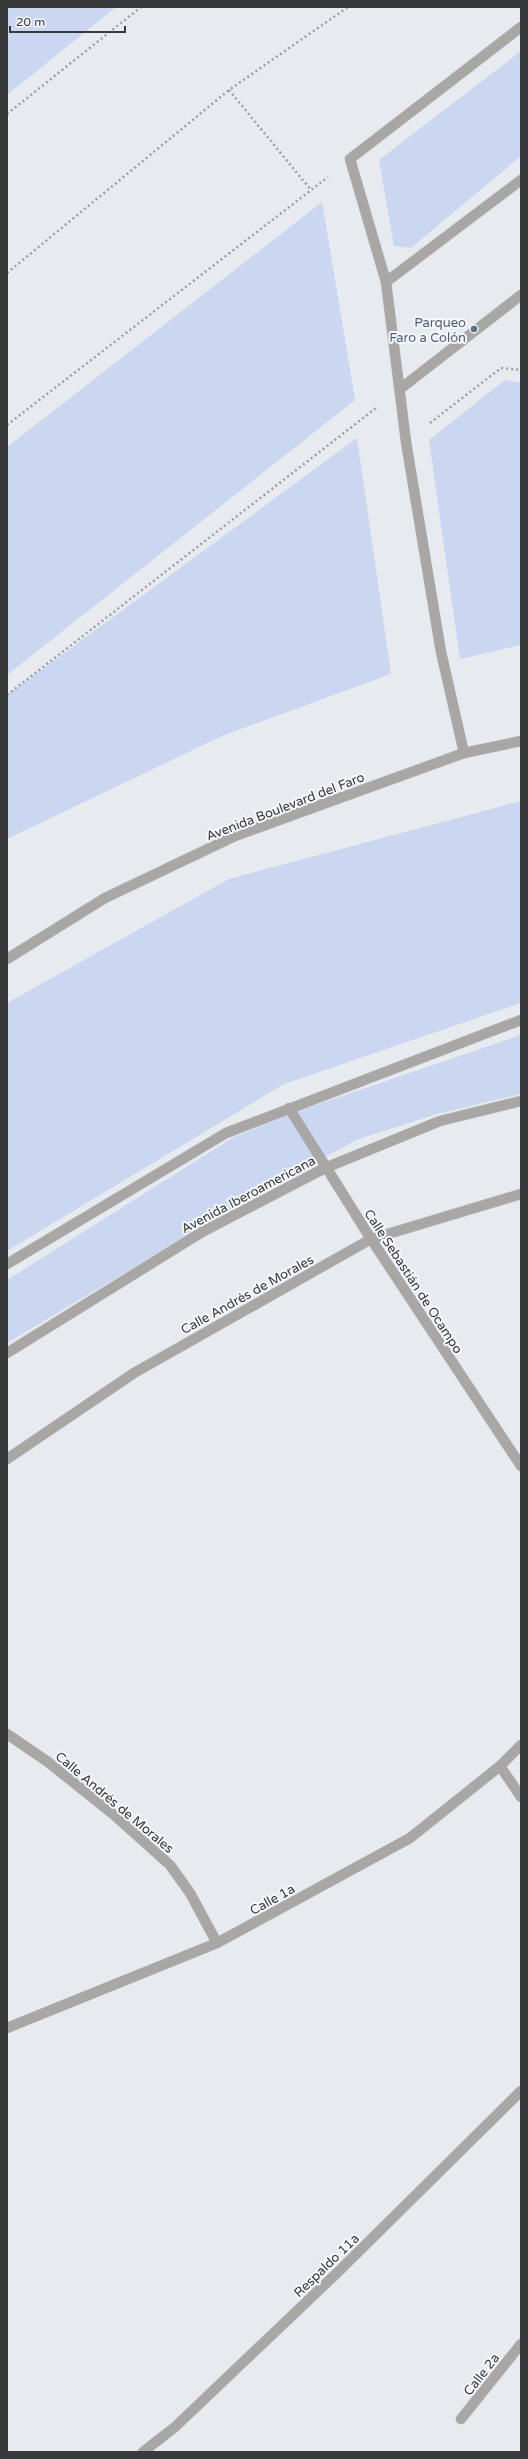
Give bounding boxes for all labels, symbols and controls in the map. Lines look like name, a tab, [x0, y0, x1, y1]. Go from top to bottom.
scale bar	[10, 8, 125, 34]
text: 20 m	[16, 15, 45, 29]
place label: Parqueo Faro a Colón	[389, 315, 466, 346]
marker: Parqueo Faro a Colón	[469, 324, 479, 334]
street label: Avenida Boulevard del Faro	[204, 769, 367, 845]
street label: Avenida Iberoamericana	[179, 1153, 318, 1237]
street label: Calle Sebastián de Ocampo	[360, 1206, 466, 1357]
street label: Calle Andrés de Morales	[178, 1252, 317, 1338]
street label: Calle Andrés de Morales	[52, 1749, 177, 1857]
street label: Calle 1a	[247, 1881, 298, 1919]
street label: Respaldo 11a	[291, 2231, 363, 2301]
street label: Calle 2a	[460, 2350, 503, 2399]

